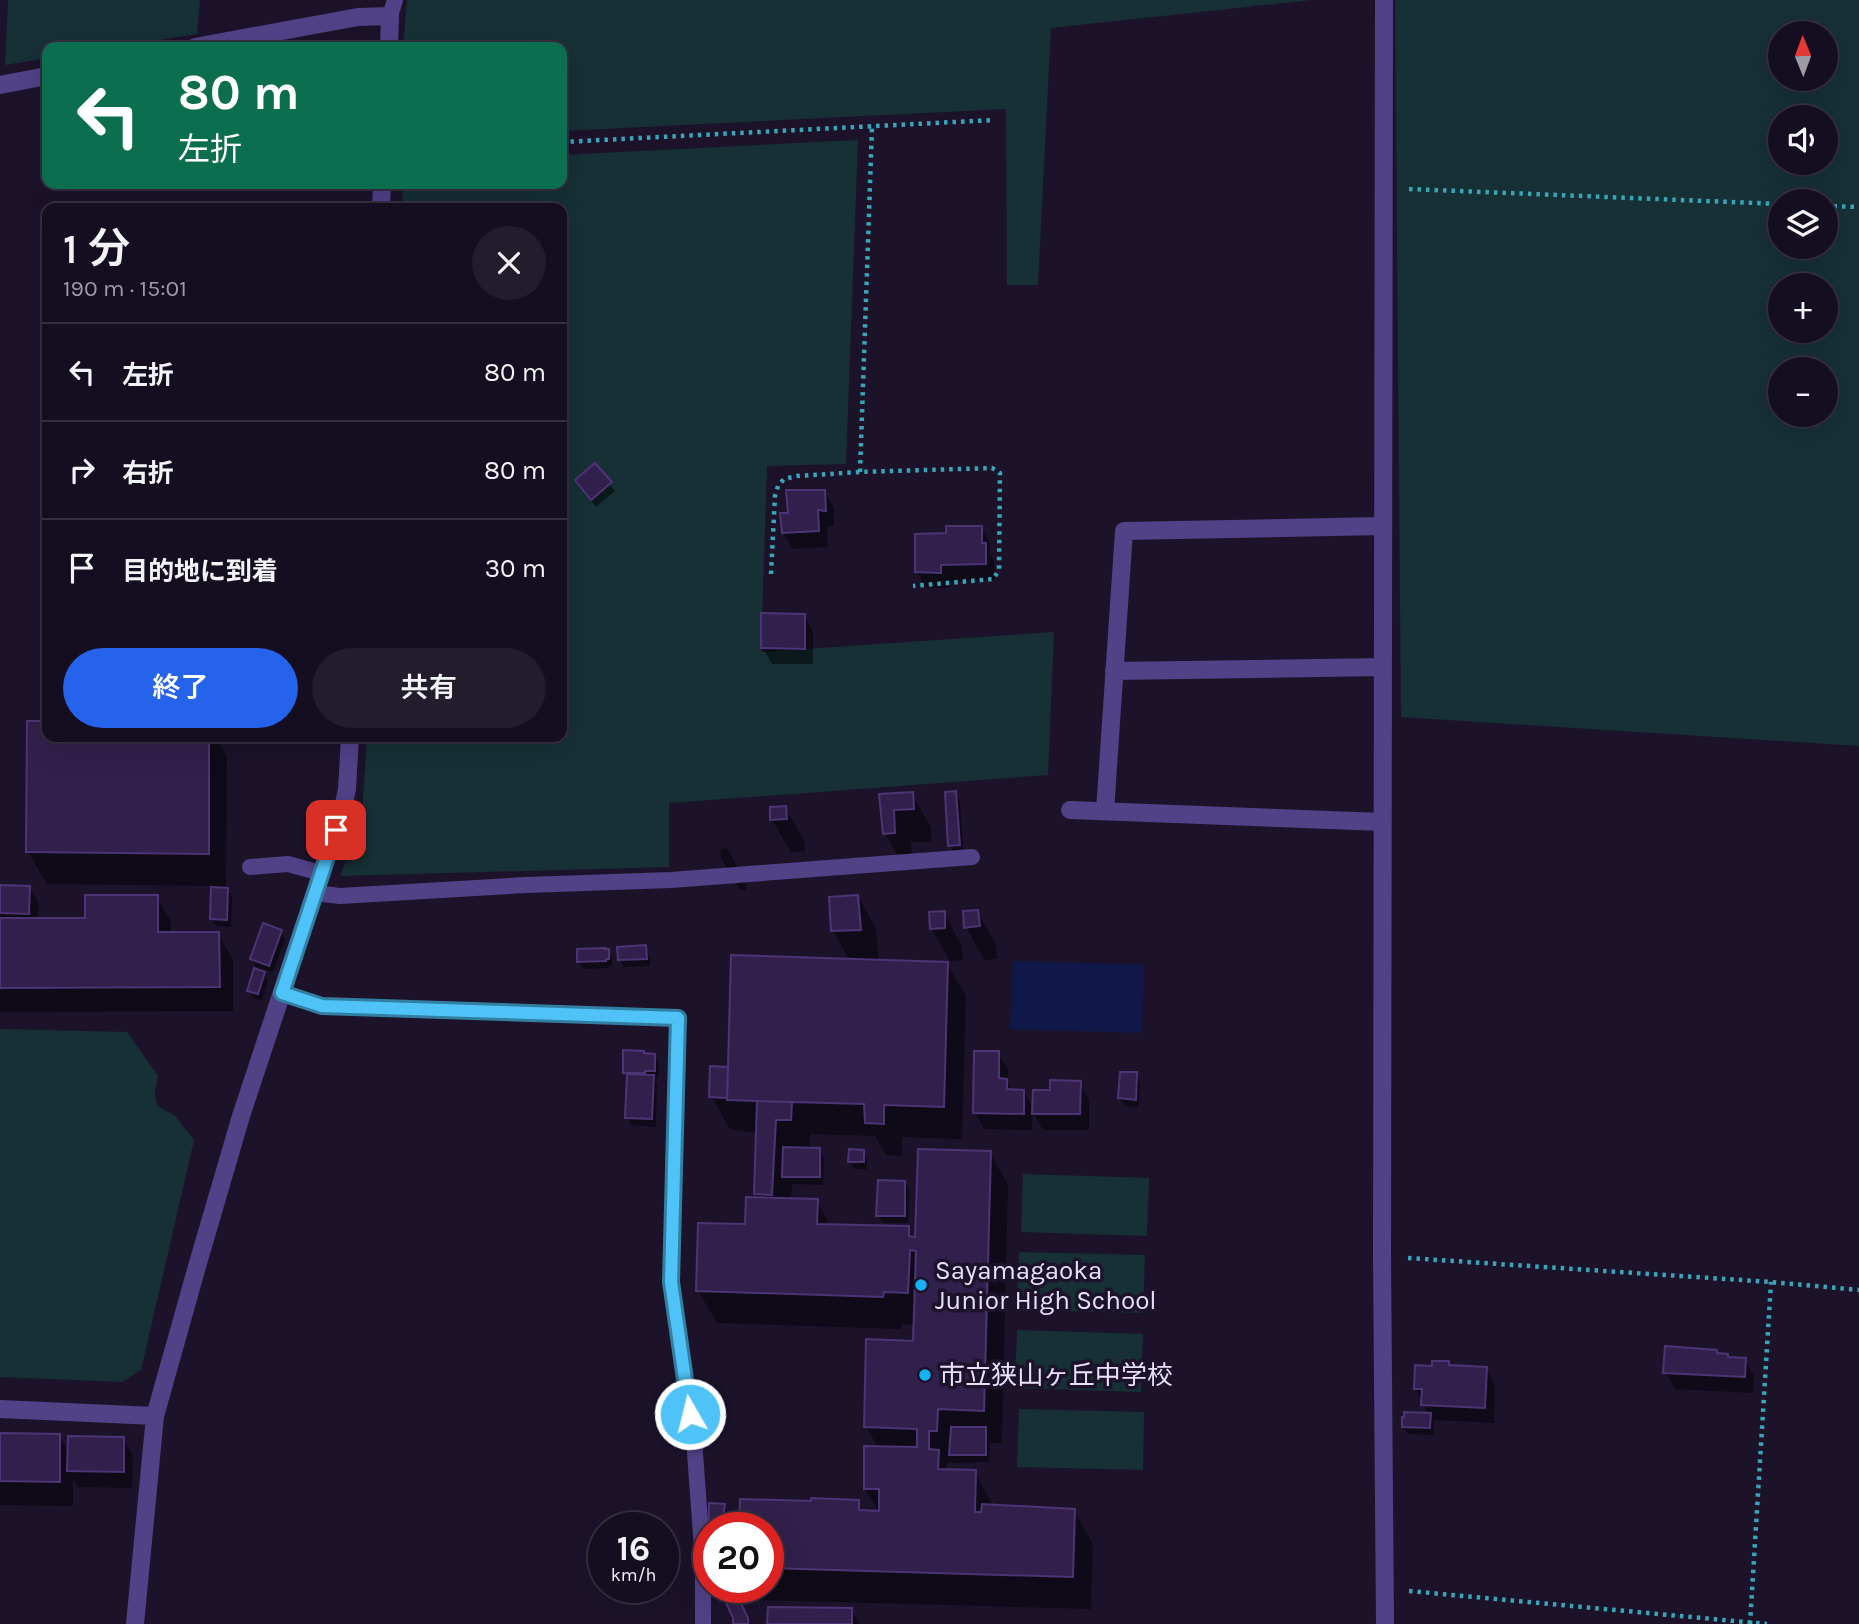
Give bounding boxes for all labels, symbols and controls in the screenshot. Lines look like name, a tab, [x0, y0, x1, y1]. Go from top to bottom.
north arrow	[1768, 21, 1838, 91]
map controls	[1768, 21, 1838, 427]
text: 80 m	[178, 64, 300, 121]
icon: left	[63, 70, 154, 161]
button: sound	[1768, 105, 1838, 175]
text: 左折	[178, 131, 242, 168]
button: layers	[1768, 189, 1838, 259]
text: 1 分	[63, 224, 130, 274]
button: close	[472, 226, 546, 300]
button: +	[1768, 273, 1838, 343]
text: 190 m · 15:01	[63, 275, 187, 302]
icon: left	[63, 353, 101, 391]
text: 80 m	[484, 357, 546, 388]
button: −	[1768, 357, 1838, 427]
text: 左折	[122, 360, 174, 391]
icon: right	[63, 451, 101, 489]
text: 80 m	[484, 455, 546, 486]
text: 右折	[122, 458, 174, 489]
icon: arrive	[63, 549, 101, 587]
text: 30 m	[485, 553, 546, 584]
text: 目的地に到着	[122, 556, 278, 587]
button: 終了	[63, 648, 298, 728]
button: 共有	[312, 648, 546, 728]
pin	[306, 800, 366, 860]
icon: arrive	[317, 811, 355, 849]
place label: Sayamagaoka Junior High School	[935, 1255, 1157, 1316]
marker: Sayamagaoka Junior High School	[913, 1277, 929, 1293]
place label: 市立狭山ヶ丘中学校	[939, 1360, 1173, 1391]
marker: 市立狭山ヶ丘中学校	[917, 1367, 933, 1383]
position arrow	[653, 1377, 727, 1451]
speed limit sign: 20	[693, 1512, 784, 1603]
text: 16	[617, 1528, 650, 1569]
text: km/h	[611, 1564, 656, 1586]

